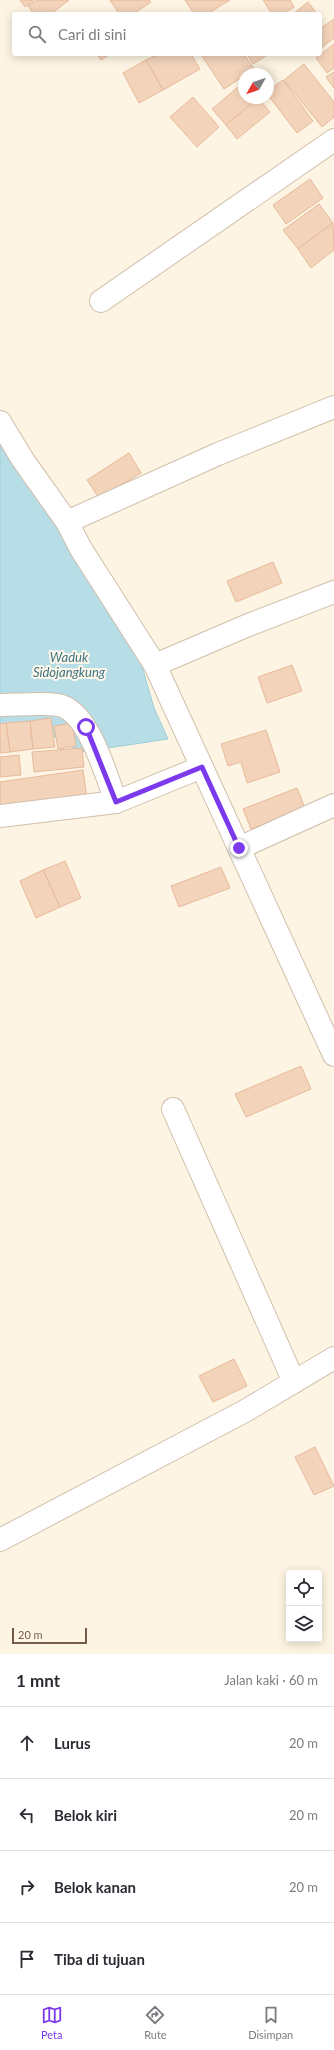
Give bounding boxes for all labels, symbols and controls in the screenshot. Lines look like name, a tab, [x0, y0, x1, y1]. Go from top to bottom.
search box	[12, 12, 322, 56]
icon: search	[26, 23, 48, 45]
text: Cari di sini	[58, 25, 126, 43]
north arrow	[238, 68, 274, 104]
water label: Waduk Sidojangkung	[33, 649, 106, 680]
route start	[77, 718, 95, 736]
route end	[230, 839, 248, 857]
map controls	[286, 1570, 322, 1642]
button: locate	[286, 1570, 322, 1606]
button: layers	[286, 1606, 322, 1642]
scale bar	[12, 1626, 87, 1645]
text: 20 m	[18, 1628, 43, 1641]
text: 1 mnt	[16, 1670, 60, 1691]
text: Jalan kaki · 60 m	[224, 1672, 318, 1688]
icon: ahead	[16, 1732, 38, 1754]
text: Lurus	[54, 1734, 91, 1752]
text: 20 m	[289, 1735, 318, 1751]
icon: left	[16, 1804, 38, 1826]
text: Belok kiri	[54, 1806, 117, 1824]
text: 20 m	[289, 1807, 318, 1823]
icon: right	[16, 1876, 38, 1898]
text: Belok kanan	[54, 1878, 136, 1896]
text: 20 m	[289, 1879, 318, 1895]
icon: arrive	[16, 1948, 38, 1970]
text: Tiba di tujuan	[54, 1950, 145, 1968]
tab: Peta	[41, 2004, 63, 2041]
tab: Rute	[144, 2004, 167, 2041]
tab: Disimpan	[248, 2004, 293, 2041]

